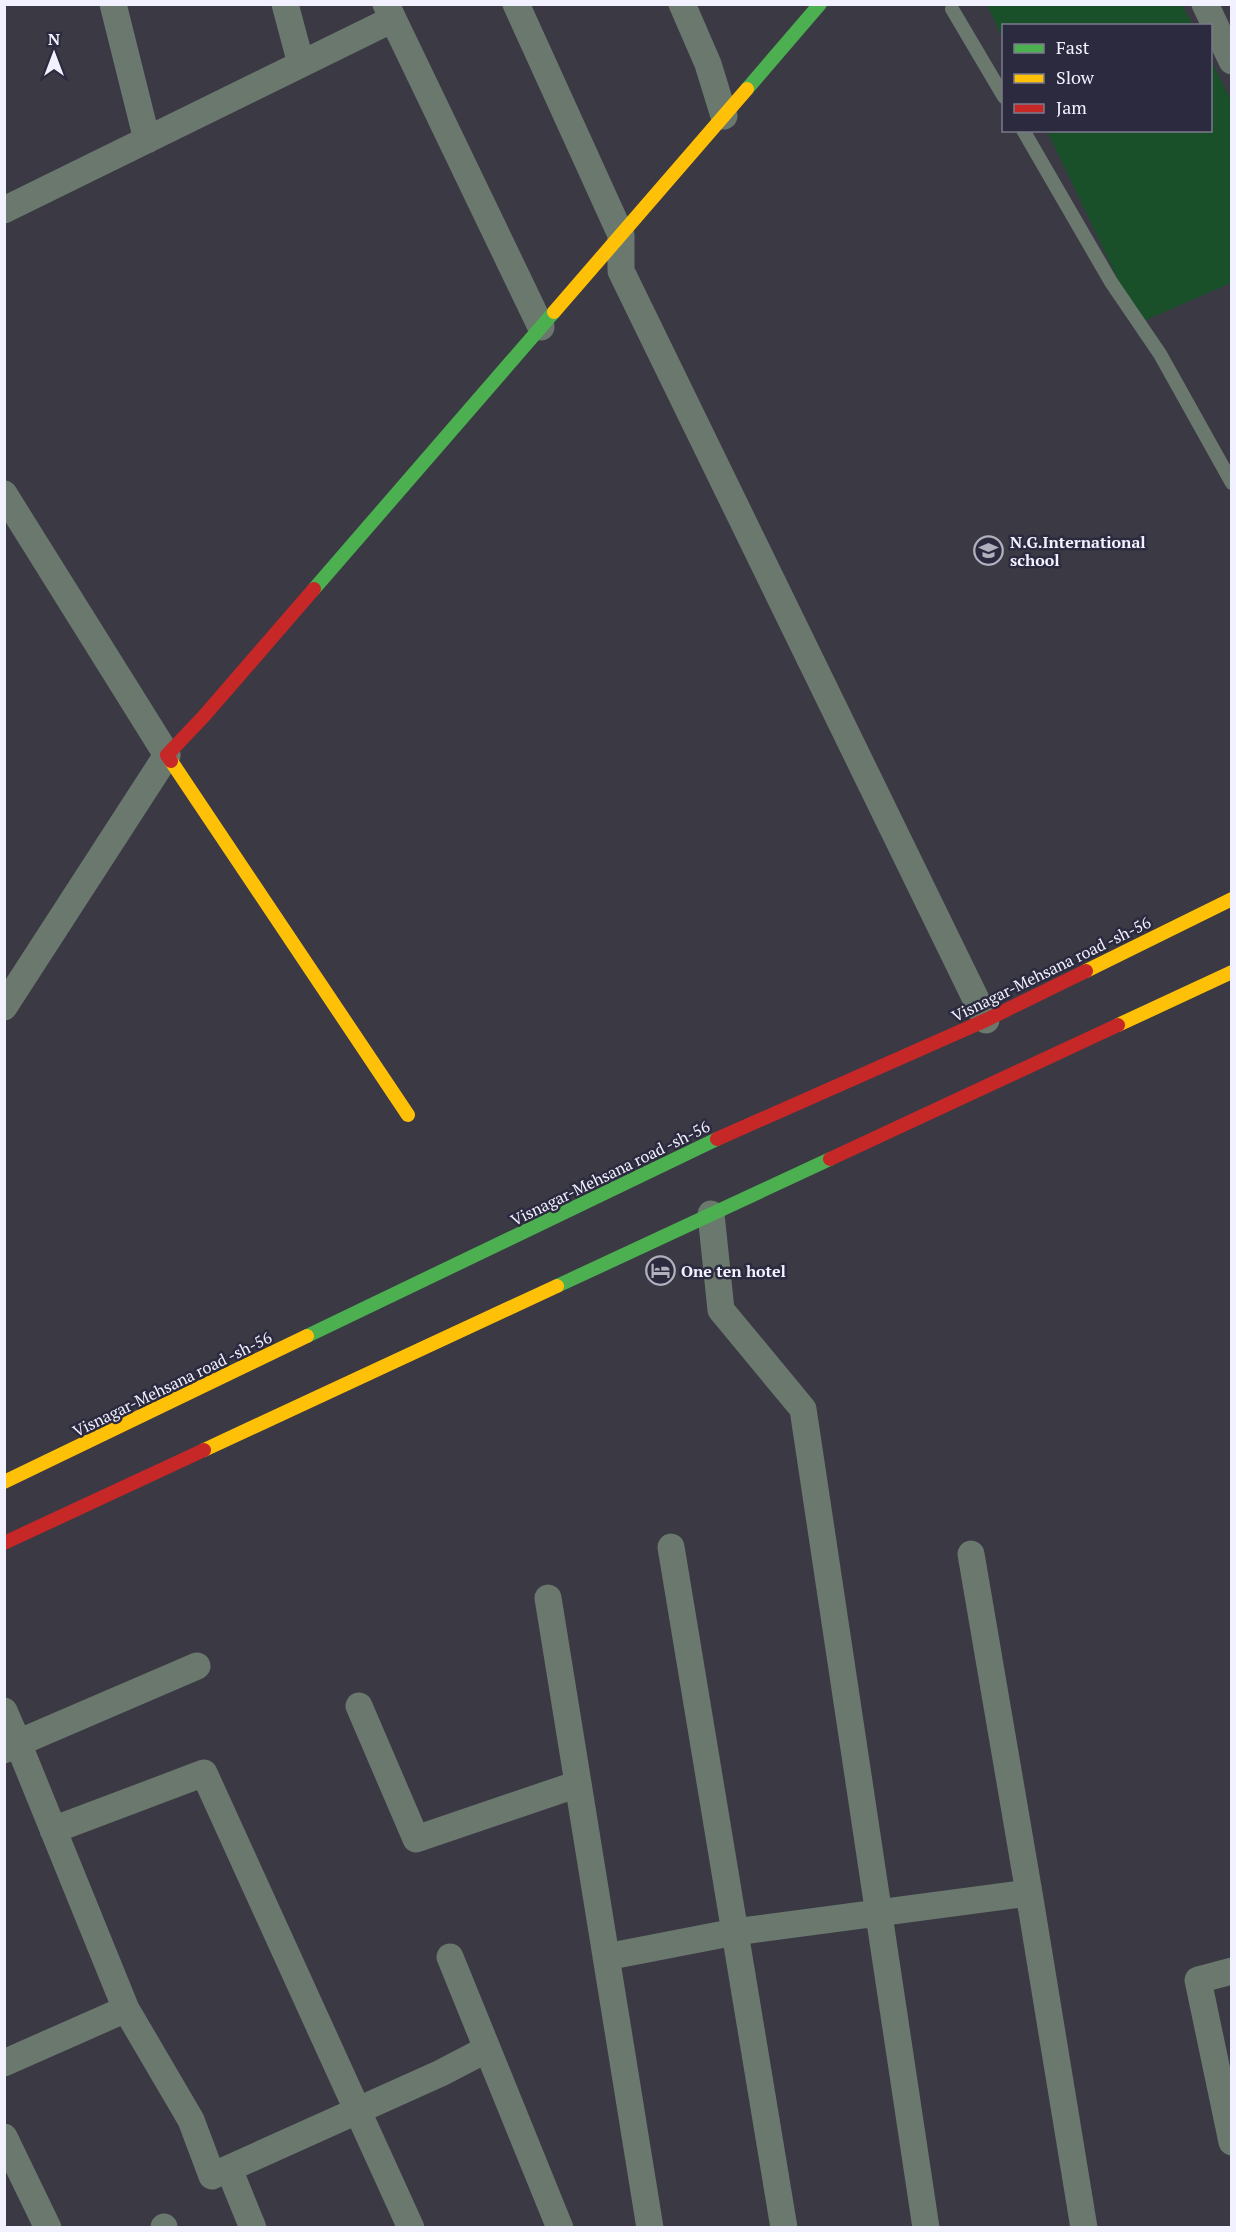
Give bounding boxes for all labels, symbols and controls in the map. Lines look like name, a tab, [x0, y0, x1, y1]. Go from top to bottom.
north arrow	[24, 24, 84, 84]
legend	[1002, 24, 1212, 132]
text: N	[48, 28, 60, 50]
text: Fast	[1056, 35, 1090, 59]
text: Slow	[1056, 65, 1095, 89]
text: Jam	[1056, 95, 1087, 119]
place label: N.G.International school	[1010, 531, 1146, 571]
school or university icon: N.G.International school	[973, 535, 1005, 567]
street label: Visnagar-Mehsana road -sh-56	[948, 911, 1155, 1027]
street label: Visnagar-Mehsana road -sh-56	[507, 1115, 714, 1231]
hotel icon: One ten hotel	[644, 1255, 676, 1287]
place label: One ten hotel	[681, 1260, 786, 1282]
street label: Visnagar-Mehsana road -sh-56	[69, 1326, 276, 1442]

